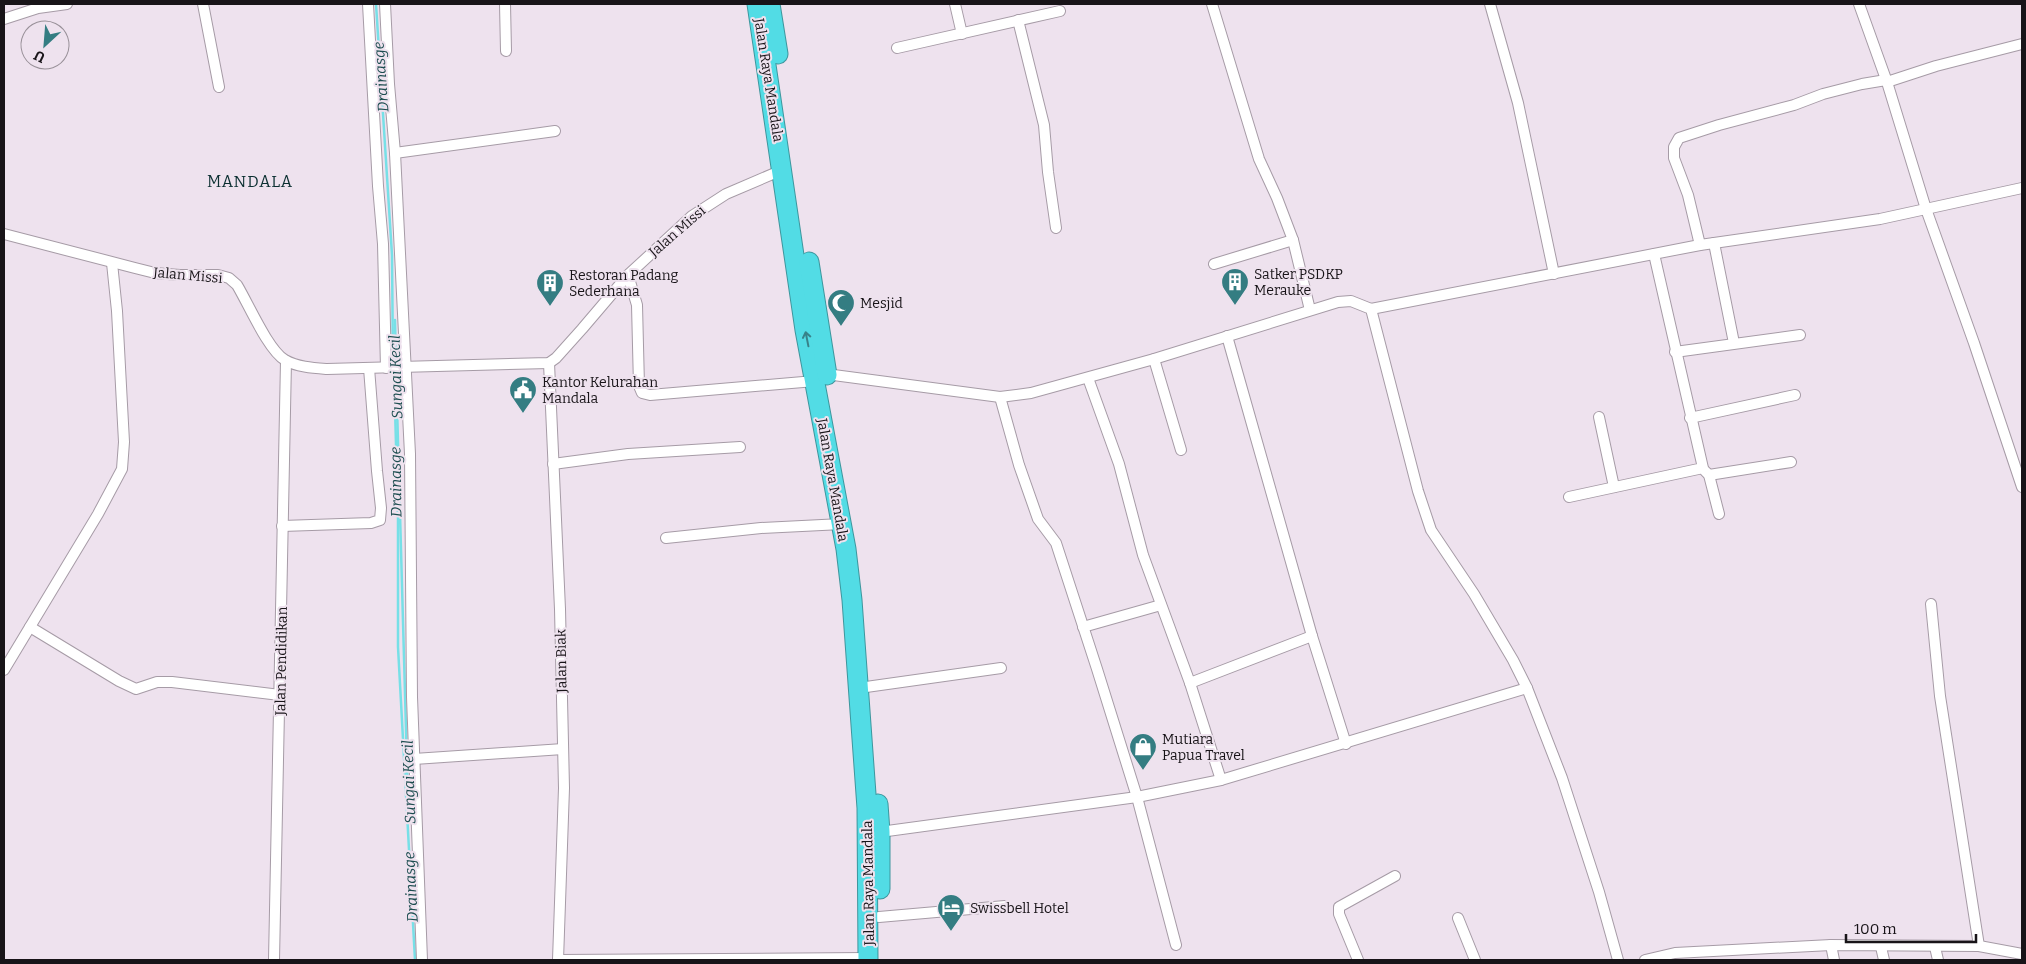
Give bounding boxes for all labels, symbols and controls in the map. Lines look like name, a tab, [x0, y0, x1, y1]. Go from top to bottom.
street label: Jalan Raya Mandala	[750, 16, 787, 143]
north arrow	[20, 20, 70, 70]
water label: Drainasge	[370, 41, 392, 113]
text: U	[31, 46, 48, 66]
district label: MANDALA	[207, 172, 293, 191]
street label: Jalan Missi	[645, 202, 709, 261]
street label: Jalan Missi	[152, 264, 223, 287]
place label: Satker PSDKP Merauke	[1254, 266, 1343, 299]
place label: Restoran Padang Sederhana	[569, 267, 679, 300]
building icon: Satker PSDKP Merauke	[1220, 267, 1250, 306]
building icon: Restoran Padang Sederhana	[535, 268, 565, 307]
mosque icon: Mesjid	[826, 288, 856, 327]
place label: Mesjid	[860, 295, 903, 312]
one-way arrow	[802, 331, 811, 347]
water label: Sungai Kecil	[386, 335, 406, 419]
place label: Kantor Kelurahan Mandala	[542, 374, 658, 407]
public building icon: Kantor Kelurahan Mandala	[508, 375, 538, 414]
street label: Jalan Raya Mandala	[813, 416, 852, 543]
water label: Drainasge	[386, 446, 406, 517]
street label: Jalan Pendidikan	[272, 606, 291, 717]
street label: Jalan Biak	[552, 629, 571, 694]
place label: Mutiara Papua Travel	[1162, 731, 1245, 764]
shop icon: Mutiara Papua Travel	[1128, 732, 1158, 771]
water label: Sungai Kecil	[399, 740, 419, 824]
street label: Jalan Raya Mandala	[859, 820, 878, 947]
water label: Drainasge	[400, 851, 422, 923]
hotel icon: Swissbell Hotel	[936, 893, 966, 932]
place label: Swissbell Hotel	[970, 900, 1069, 917]
scale bar	[1846, 912, 1976, 944]
text: 100 m	[1854, 920, 1897, 938]

